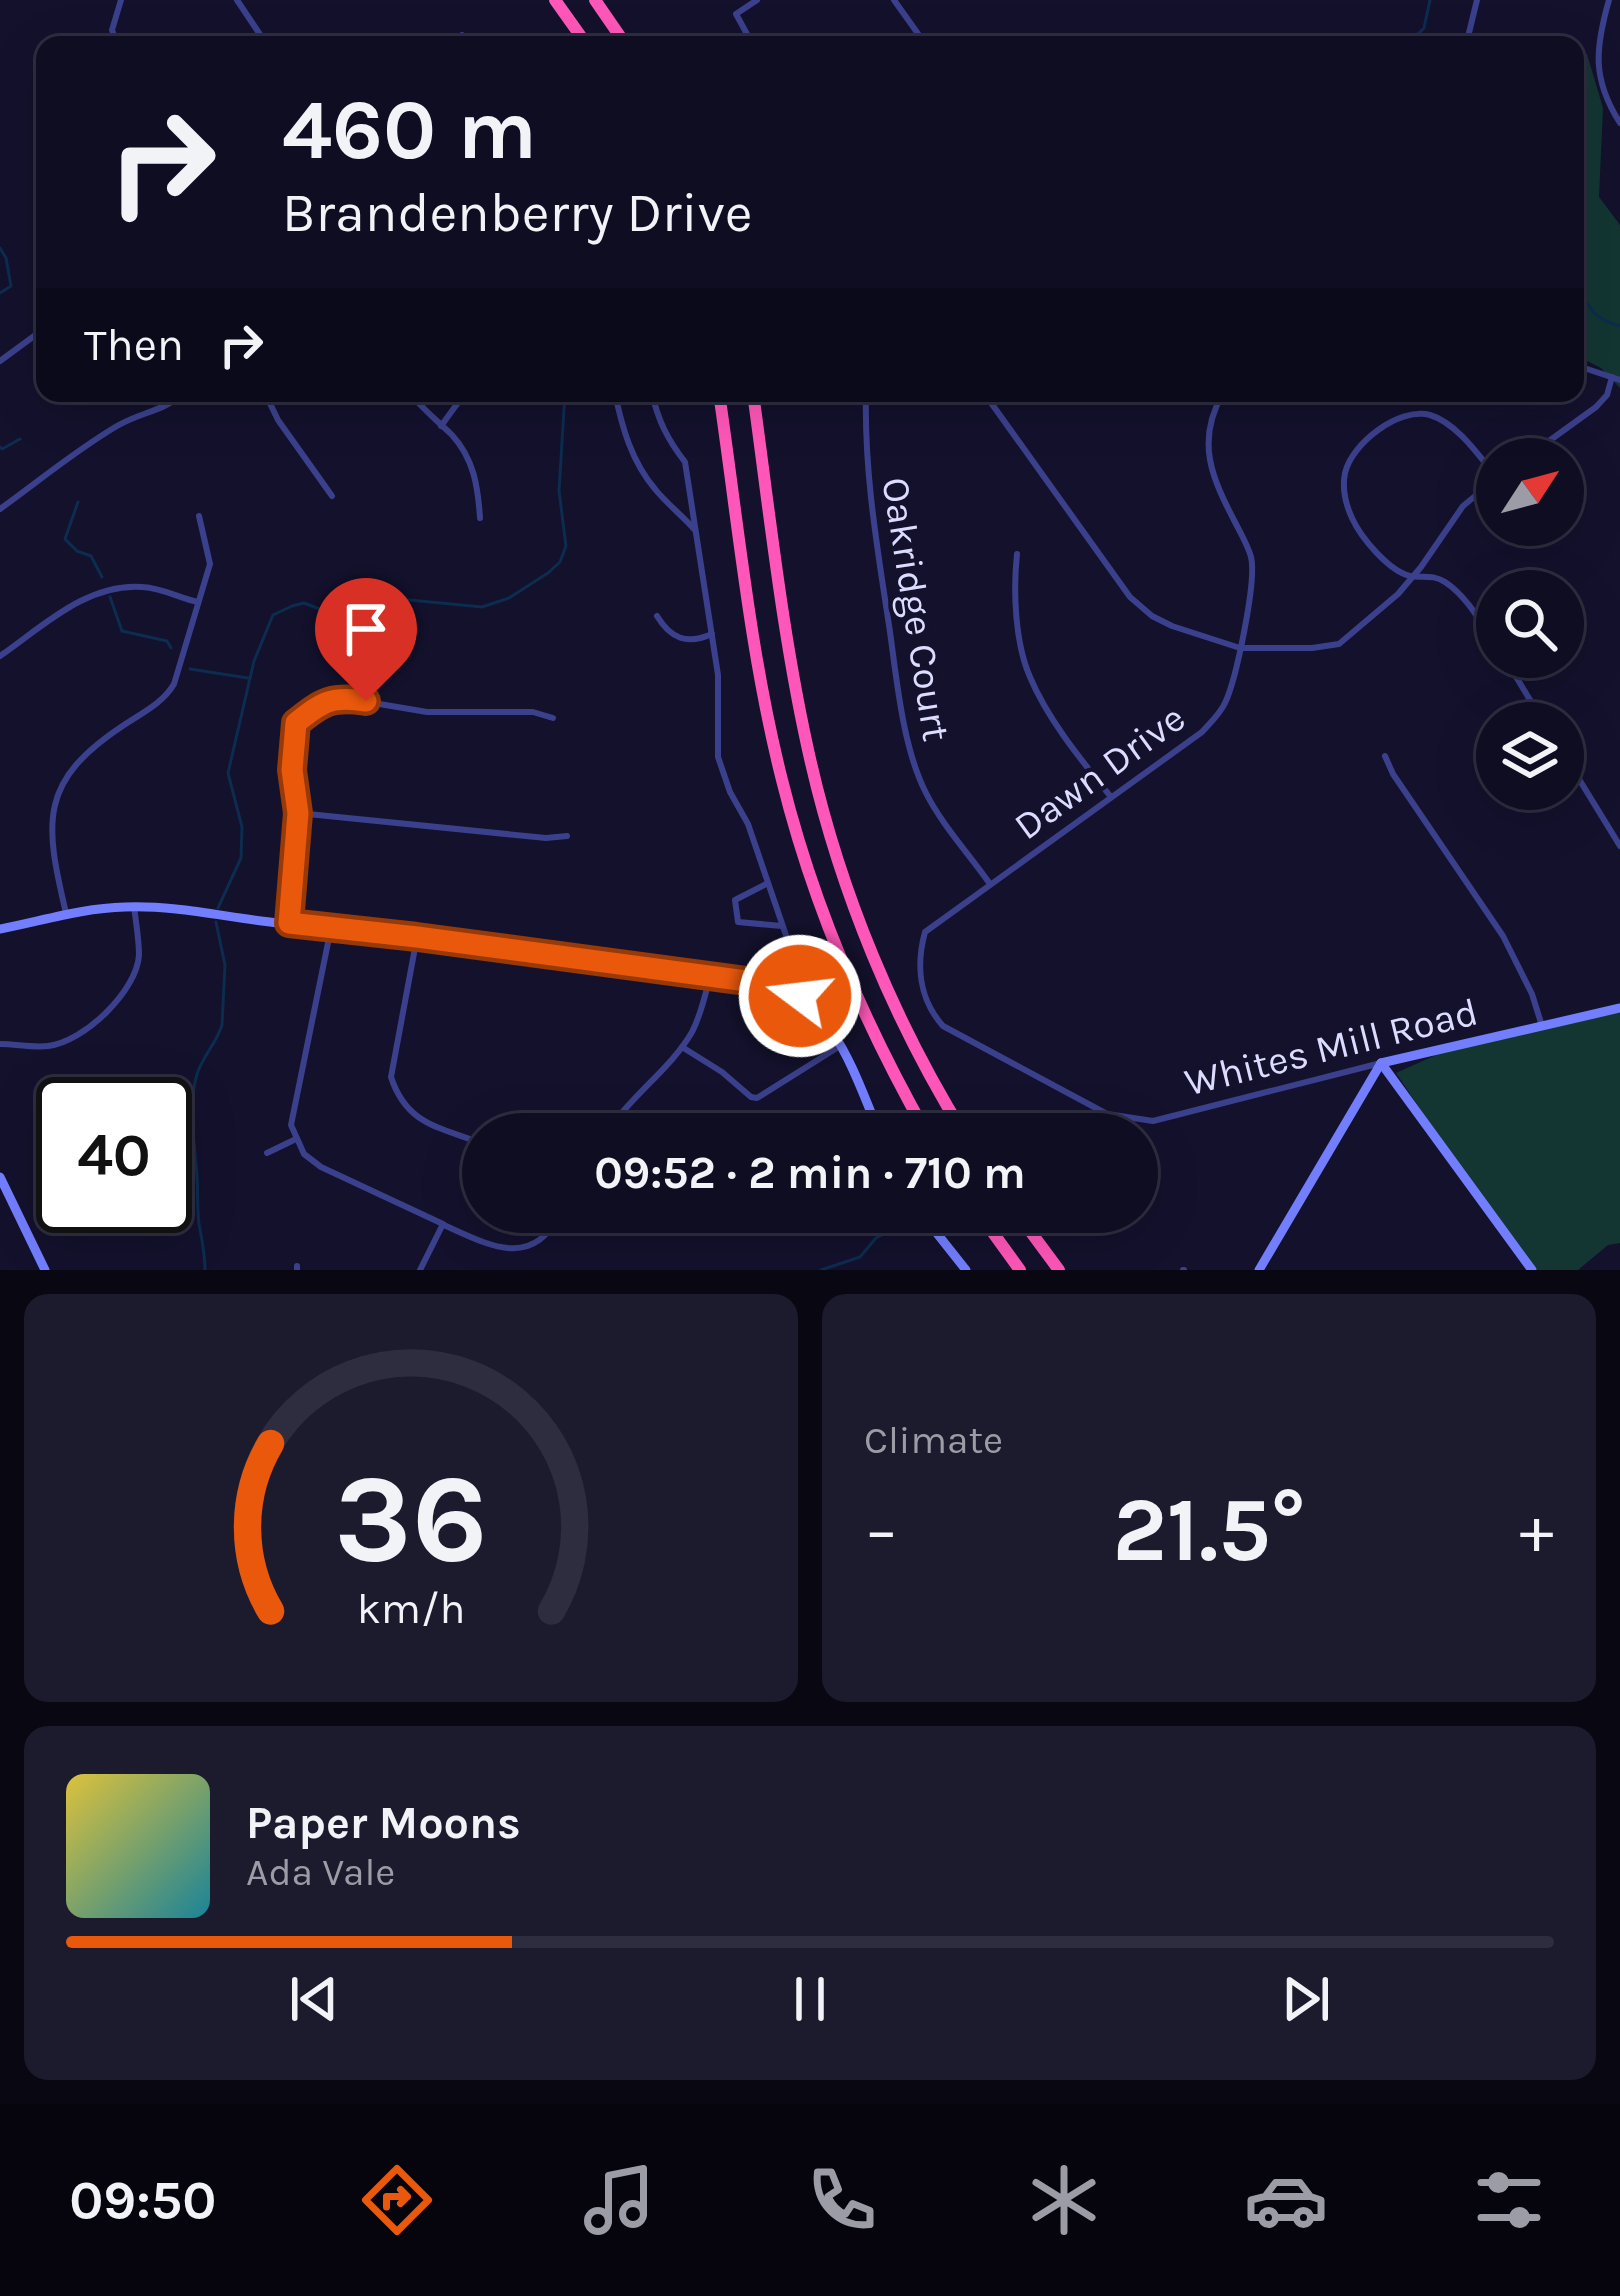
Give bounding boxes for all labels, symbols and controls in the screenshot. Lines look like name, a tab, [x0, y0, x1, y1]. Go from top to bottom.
text: 460 m	[282, 81, 537, 179]
icon: right	[84, 84, 240, 240]
text: Brandenberry Drive	[282, 181, 753, 245]
icon: right	[208, 312, 274, 378]
text: Then	[84, 319, 184, 371]
north arrow	[1476, 438, 1584, 546]
map controls	[1476, 438, 1584, 810]
street label: Oakridge Court	[872, 474, 960, 744]
button: search	[1476, 570, 1584, 678]
pin	[315, 578, 417, 701]
icon: arrive	[333, 596, 399, 662]
street label: Dawn Drive	[1005, 695, 1194, 849]
button: layers	[1476, 702, 1584, 810]
position arrow	[737, 933, 863, 1059]
street label: Whites Mill Road	[1180, 988, 1482, 1106]
speed limit sign: 40	[36, 1077, 192, 1233]
text: 09:52 · 2 min · 710 m	[594, 1147, 1026, 1199]
text: Climate	[864, 1417, 1003, 1463]
text: 36	[334, 1446, 488, 1591]
text: 21.5°	[1112, 1477, 1306, 1583]
text: −	[864, 1491, 899, 1569]
text: +	[1519, 1491, 1554, 1569]
text: km/h	[357, 1584, 465, 1634]
text: Paper Moons	[246, 1797, 521, 1849]
text: Ada Vale	[246, 1849, 395, 1895]
icon: previous	[281, 1966, 347, 2032]
icon: pause	[777, 1966, 843, 2032]
icon: next	[1273, 1966, 1339, 2032]
icon: directions	[355, 2158, 439, 2242]
icon: music	[577, 2158, 661, 2242]
icon: phone	[800, 2158, 884, 2242]
icon: climate	[1022, 2158, 1106, 2242]
icon: car	[1244, 2158, 1328, 2242]
icon: filters	[1467, 2158, 1551, 2242]
text: 09:50	[69, 2168, 216, 2232]

